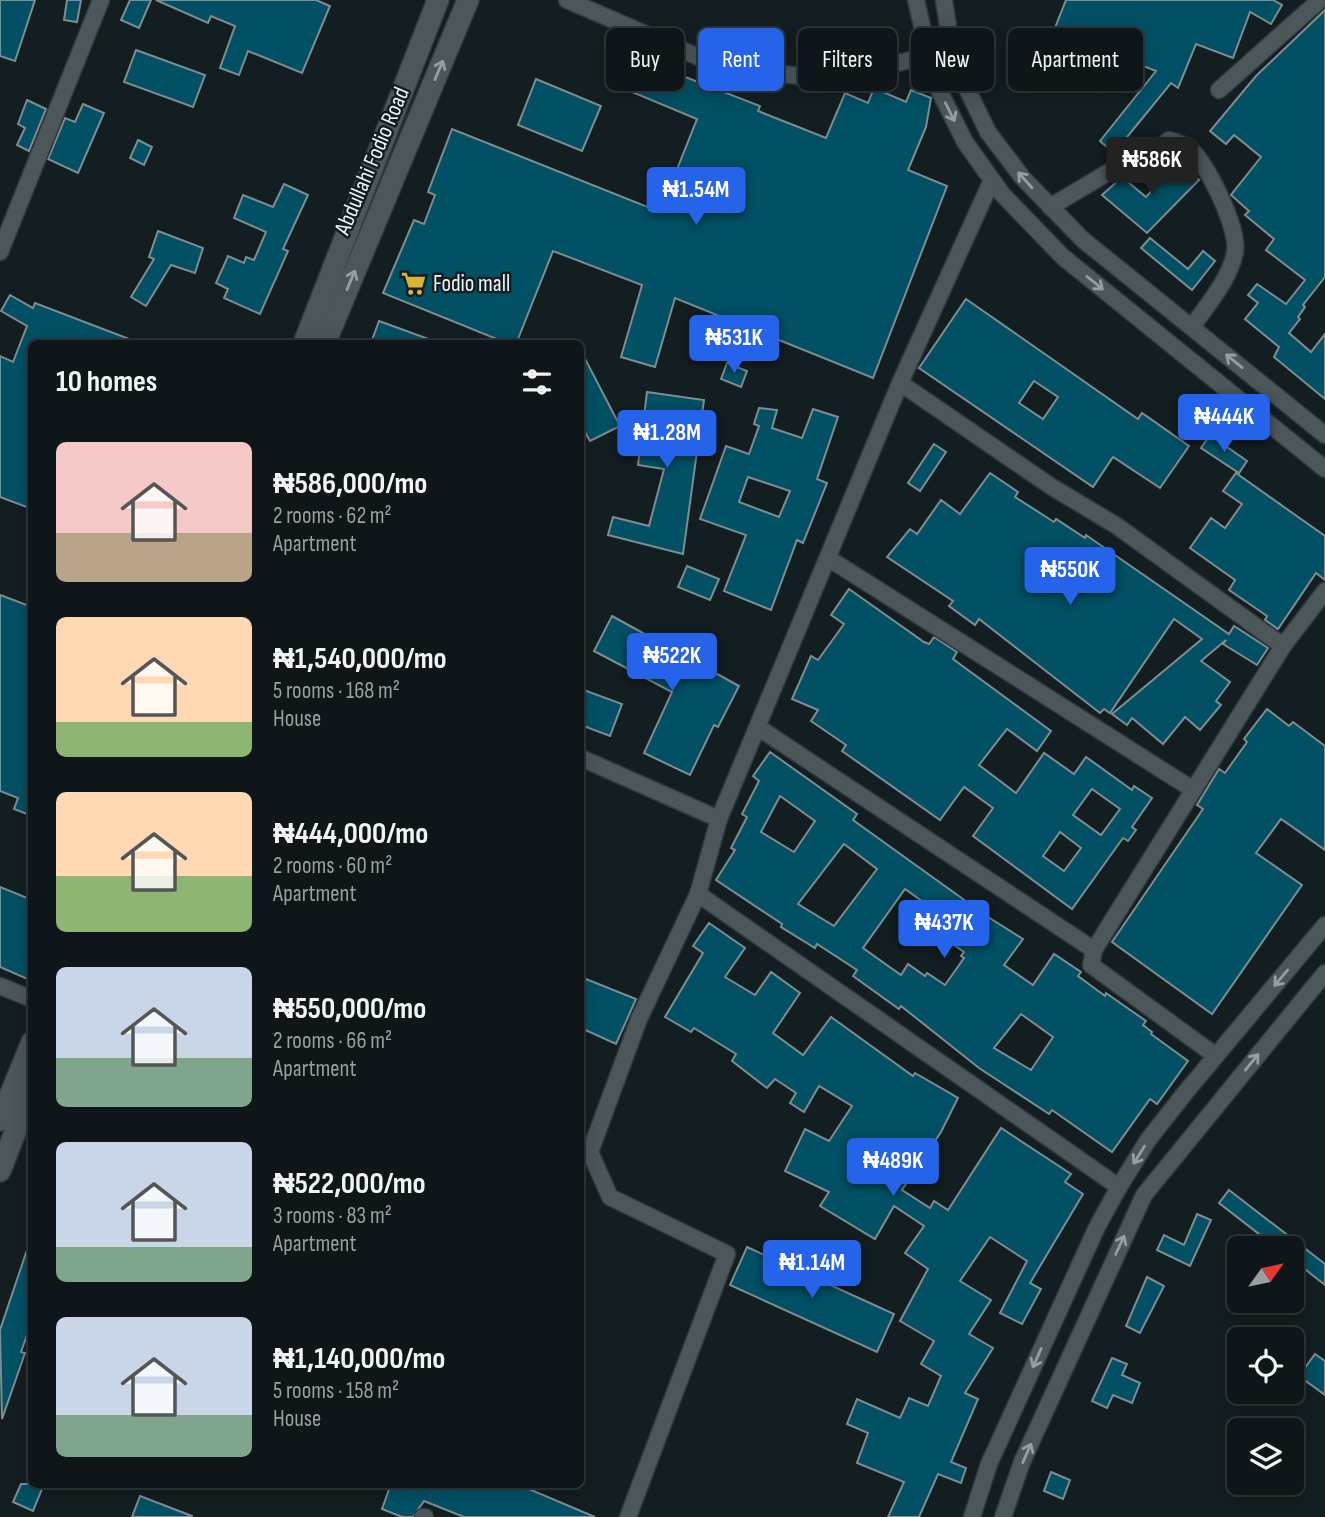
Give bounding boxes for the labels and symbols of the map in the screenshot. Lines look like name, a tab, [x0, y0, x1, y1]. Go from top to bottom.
one-way arrow	[433, 60, 446, 81]
street label: Abdullahi Fodio Road	[328, 83, 416, 240]
one-way arrow	[943, 101, 957, 122]
pin: ₦586K	[1103, 138, 1201, 197]
pin: ₦1.54M	[639, 168, 753, 227]
one-way arrow	[1017, 171, 1033, 189]
one-way arrow	[345, 270, 358, 291]
supermarket icon: Fodio mall	[399, 270, 427, 298]
place label: Fodio mall	[433, 270, 510, 298]
one-way arrow	[1086, 276, 1104, 291]
pin: ₦531K	[685, 316, 783, 375]
one-way arrow	[1225, 353, 1243, 369]
pin: ₦444K	[1175, 394, 1273, 454]
pin: ₦1.28M	[610, 410, 724, 470]
pin: ₦550K	[1021, 548, 1119, 607]
pin: ₦522K	[623, 634, 721, 693]
pin: ₦437K	[895, 900, 993, 960]
one-way arrow	[1273, 968, 1289, 986]
one-way arrow	[1244, 1053, 1260, 1071]
pin: ₦489K	[844, 1138, 942, 1198]
one-way arrow	[1131, 1145, 1146, 1164]
one-way arrow	[1114, 1235, 1127, 1257]
north arrow	[1227, 1236, 1304, 1312]
pin: ₦1.14M	[755, 1240, 869, 1300]
one-way arrow	[1030, 1347, 1043, 1368]
one-way arrow	[1021, 1443, 1034, 1464]

